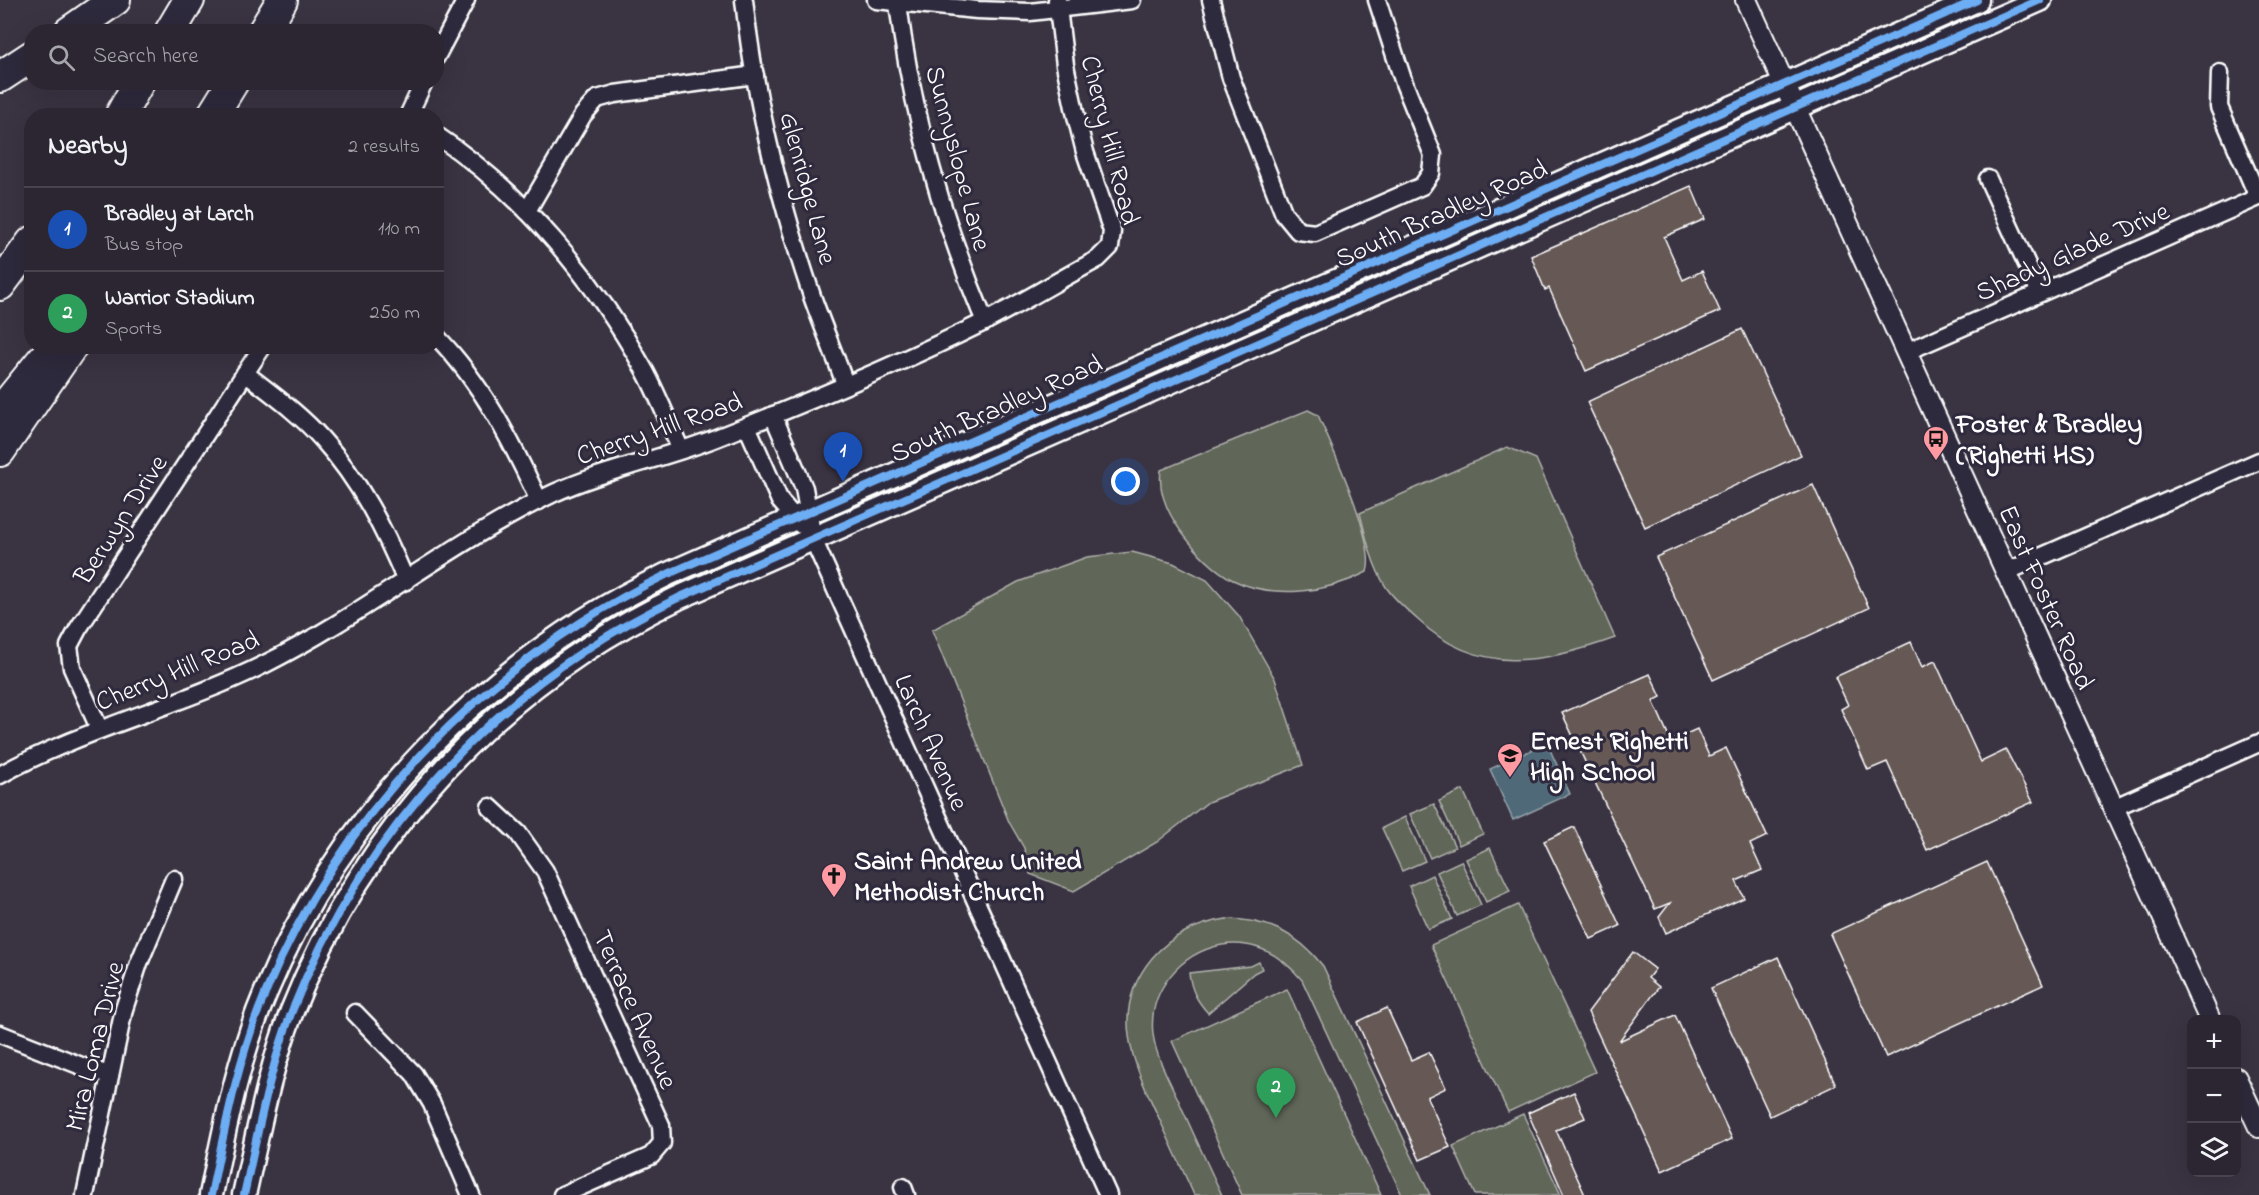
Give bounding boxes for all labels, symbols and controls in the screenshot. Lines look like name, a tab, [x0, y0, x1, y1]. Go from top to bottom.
search box	[24, 24, 444, 90]
icon: search	[45, 41, 78, 74]
text: Search here	[93, 41, 198, 73]
street label: Cherry Hill Road	[1069, 52, 1148, 229]
street label: Sunnyslope Lane	[913, 62, 1000, 256]
street label: Glenridge Lane	[768, 108, 846, 270]
text: Nearby	[48, 128, 127, 166]
text: 2 results	[348, 133, 420, 162]
street label: South Bradley Road	[1330, 151, 1554, 280]
street label: Shady Glade Drive	[1970, 193, 2177, 313]
text: Bradley at Larch	[105, 199, 254, 231]
text: 1	[64, 215, 71, 244]
text: 110 m	[378, 215, 420, 244]
text: Bus stop	[105, 231, 183, 260]
text: Warrior Stadium	[105, 283, 255, 315]
text: 2	[63, 299, 72, 328]
text: 250 m	[369, 299, 420, 328]
text: Sports	[105, 315, 162, 344]
street label: South Bradley Road	[885, 346, 1109, 475]
street label: Cherry Hill Road	[572, 384, 748, 477]
place label: Foster & Bradley (Righetti HS)	[1954, 406, 2142, 477]
bus stop icon: Foster & Bradley (Righetti HS)	[1921, 424, 1951, 462]
pin: 1	[824, 432, 862, 482]
street label: Berwyn Drive	[65, 447, 179, 594]
your location	[1111, 467, 1140, 496]
street label: East Foster Road	[1987, 499, 2103, 697]
street label: Cherry Hill Road	[90, 622, 266, 723]
street label: Larch Avenue	[882, 669, 977, 818]
place label: Ernest Righetti High School	[1530, 723, 1689, 794]
school or university icon: Ernest Righetti High School	[1495, 741, 1525, 779]
place label: Saint Andrew United Methodist Church	[854, 843, 1082, 913]
church icon: Saint Andrew United Methodist Church	[819, 861, 849, 899]
street label: Terrace Avenue	[581, 924, 687, 1097]
street label: Mira Loma Drive	[57, 957, 137, 1136]
map controls	[2187, 1015, 2241, 1177]
button: +	[2187, 1015, 2241, 1069]
pin: 2	[1256, 1068, 1296, 1118]
button: −	[2187, 1069, 2241, 1123]
button: layers	[2187, 1123, 2241, 1177]

